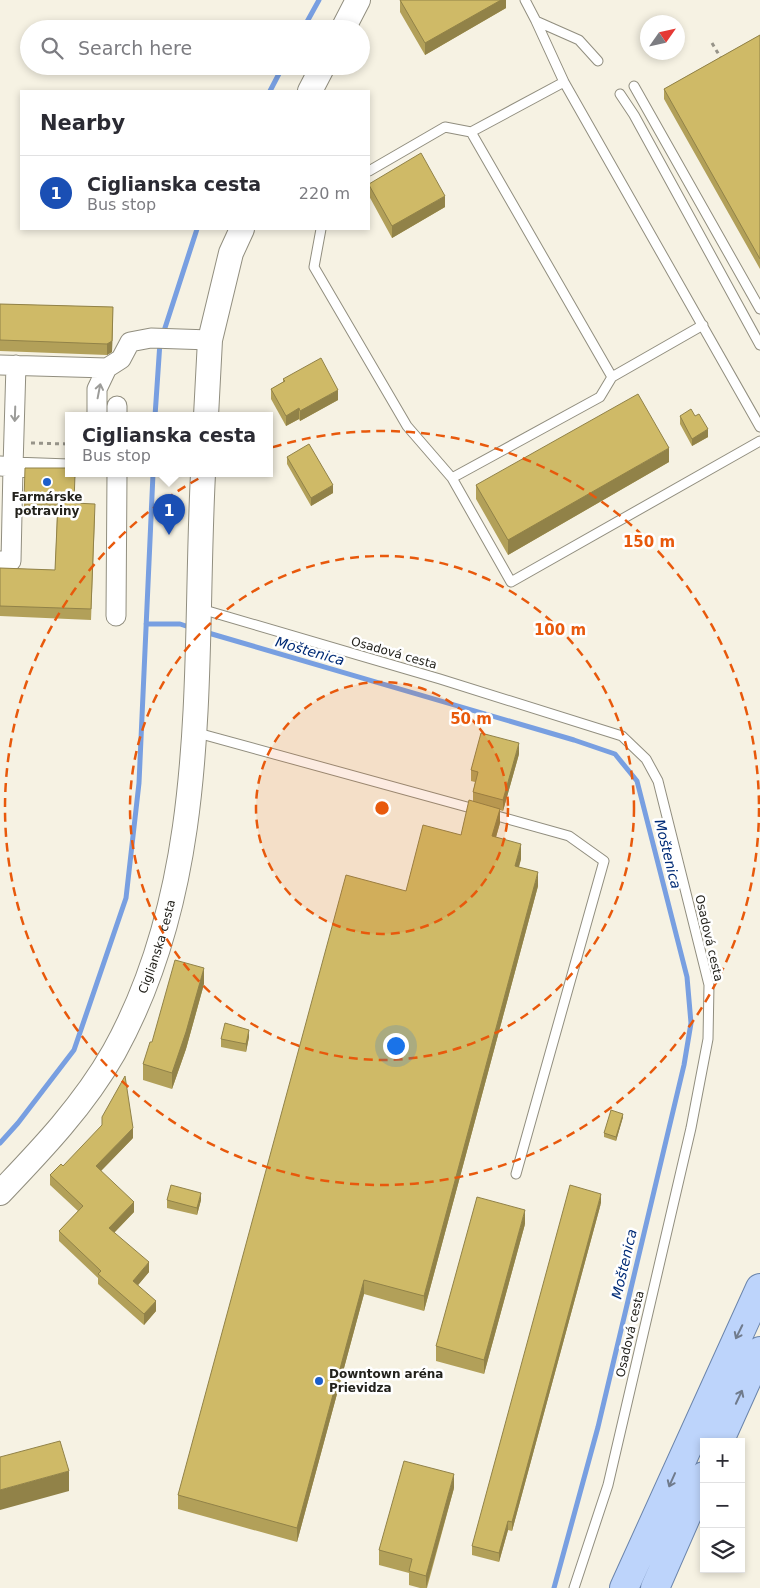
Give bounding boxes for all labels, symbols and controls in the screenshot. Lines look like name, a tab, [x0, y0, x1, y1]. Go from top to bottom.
north arrow	[640, 15, 685, 60]
search box	[20, 20, 370, 75]
icon: search	[38, 34, 66, 62]
text: Search here	[78, 37, 192, 59]
text: Nearby	[40, 111, 125, 135]
text: Ciglianska cesta	[87, 173, 261, 195]
text: 1	[50, 184, 62, 203]
text: 220 m	[299, 184, 350, 203]
text: Bus stop	[87, 195, 156, 214]
one-way arrow	[94, 384, 104, 400]
one-way arrow	[10, 406, 19, 422]
popup	[65, 412, 273, 477]
text: Ciglianska cesta	[82, 424, 256, 446]
text: Bus stop	[82, 446, 151, 465]
marker: Farmárske potraviny	[41, 476, 53, 488]
place label: Farmárske potraviny	[12, 490, 82, 518]
pin: 1	[153, 494, 185, 535]
text: 150 m	[623, 533, 675, 551]
text: 100 m	[534, 621, 586, 639]
water label: Moštenica	[274, 634, 346, 668]
street label: Osadová cesta	[349, 634, 439, 672]
text: 50 m	[450, 710, 492, 728]
centre of rings	[373, 799, 391, 817]
water label: Moštenica	[652, 818, 684, 890]
street label: Osadová cesta	[692, 893, 726, 983]
street label: Ciglianska cesta	[136, 898, 178, 996]
your location	[383, 1033, 409, 1059]
water label: Moštenica	[608, 1228, 640, 1300]
street label: Osadová cesta	[613, 1289, 647, 1379]
one-way arrow	[734, 1324, 743, 1339]
place label: Downtown aréna Prievidza	[329, 1367, 443, 1395]
marker: Downtown aréna Prievidza	[313, 1375, 325, 1387]
one-way arrow	[734, 1390, 744, 1405]
map controls	[700, 1438, 745, 1573]
button: +	[700, 1438, 745, 1483]
one-way arrow	[666, 1472, 676, 1487]
button: −	[700, 1483, 745, 1528]
button: layers	[700, 1528, 745, 1573]

